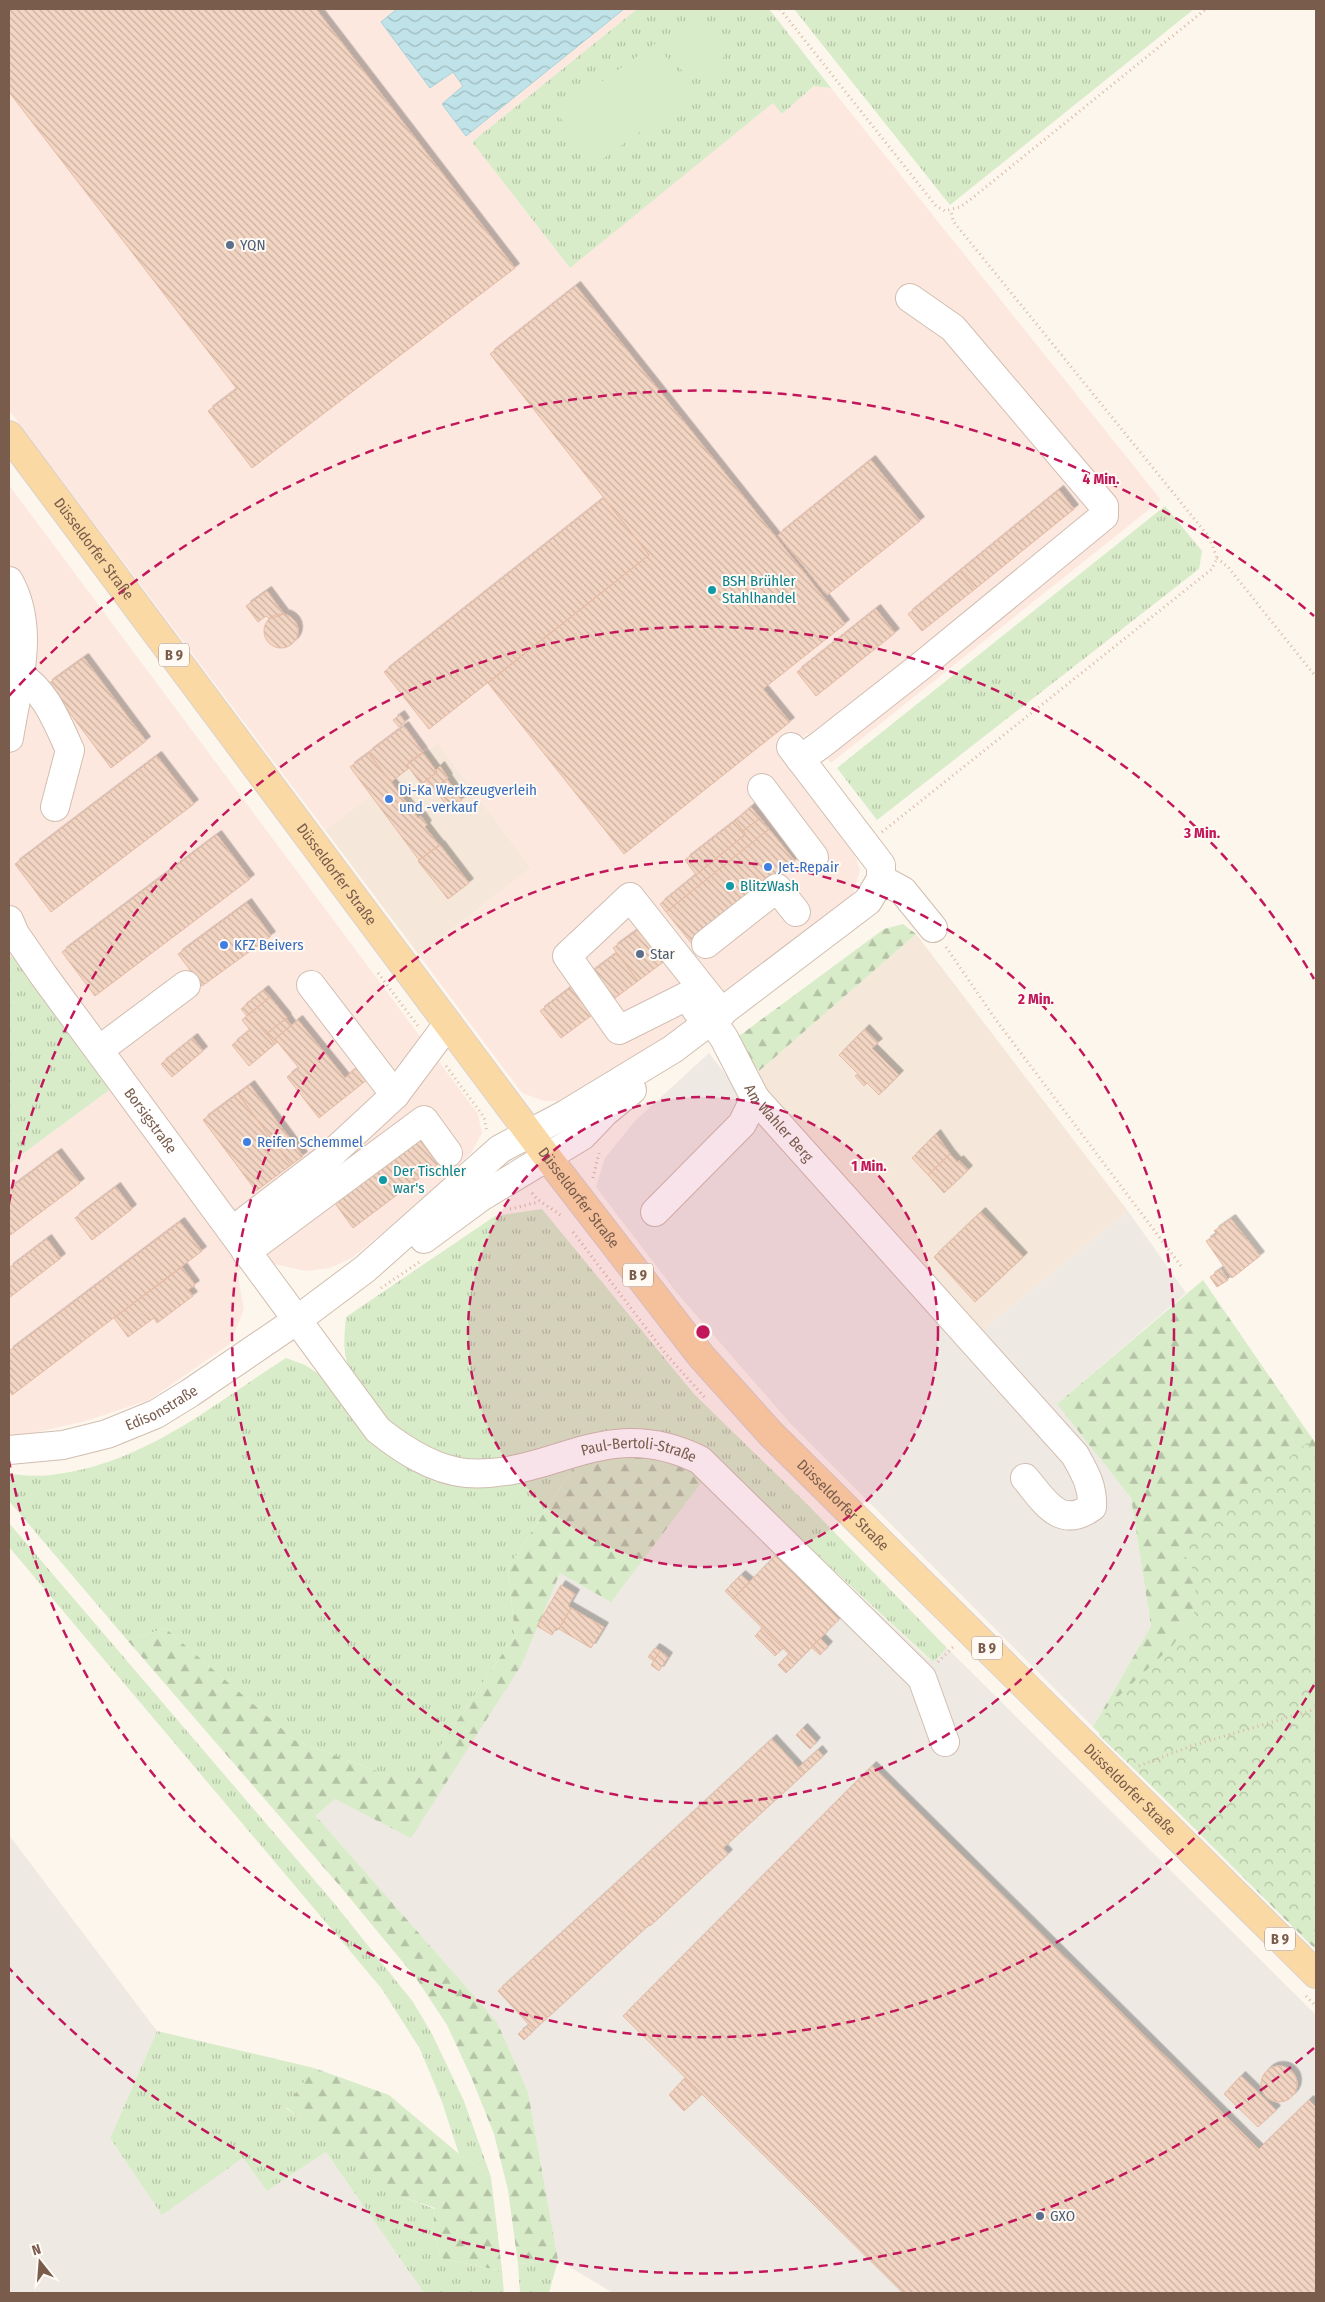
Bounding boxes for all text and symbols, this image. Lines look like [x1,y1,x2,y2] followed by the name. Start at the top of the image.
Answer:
[240,236,266,254] place label: YQN
[224,239,236,251] marker: YQN
[1083,470,1120,488] text: 4 Min.
[50,494,138,603] street label: Düsseldorfer Straße
[722,572,796,607] place label: BSH Brühler Stahlhandel
[706,584,718,596] marker: BSH Brühler Stahlhandel
[159,644,189,666] road number: B 9
[399,781,537,816] place label: Di-Ka Werkzeugverleih und -verkauf
[383,793,395,805] marker: Di-Ka Werkzeugverleih und -verkauf
[293,820,380,929] street label: Düsseldorfer Straße
[1183,824,1221,842] text: 3 Min.
[778,858,840,876] place label: Jet-Repair
[762,861,774,873] marker: Jet-Repair
[740,877,799,895] place label: BlitzWash
[724,880,736,892] marker: BlitzWash
[234,936,304,954] place label: KFZ Beivers
[218,939,230,951] marker: KFZ Beivers
[650,945,676,963] place label: Star
[634,948,646,960] marker: Star
[1017,990,1055,1008] text: 2 Min.
[741,1081,817,1166] street label: Am Wahler Berg
[120,1084,181,1157] street label: Borsigstraße
[257,1133,363,1151] place label: Reifen Schemmel
[241,1136,253,1148] marker: Reifen Schemmel
[534,1144,623,1252] street label: Düsseldorfer Straße
[851,1157,887,1175] text: 1 Min.
[393,1162,467,1197] place label: Der Tischler war's
[377,1174,389,1186] marker: Der Tischler war's
[623,1264,653,1286] road number: B 9
[694,1323,712,1341] centre of rings
[123,1381,201,1435] street label: Edisonstraße
[579,1434,699,1466] street label: Paul-Bertoli-Straße
[793,1456,893,1555] street label: Düsseldorfer Straße
[972,1636,1002,1660] road number: B 9
[1080,1740,1180,1839] street label: Düsseldorfer Straße
[1265,1928,1295,1950] road number: B 9
[1050,2207,1075,2225] place label: GXO
[1034,2210,1046,2222] marker: GXO
[15,2237,65,2287] north arrow
[30,2241,43,2259] text: N

